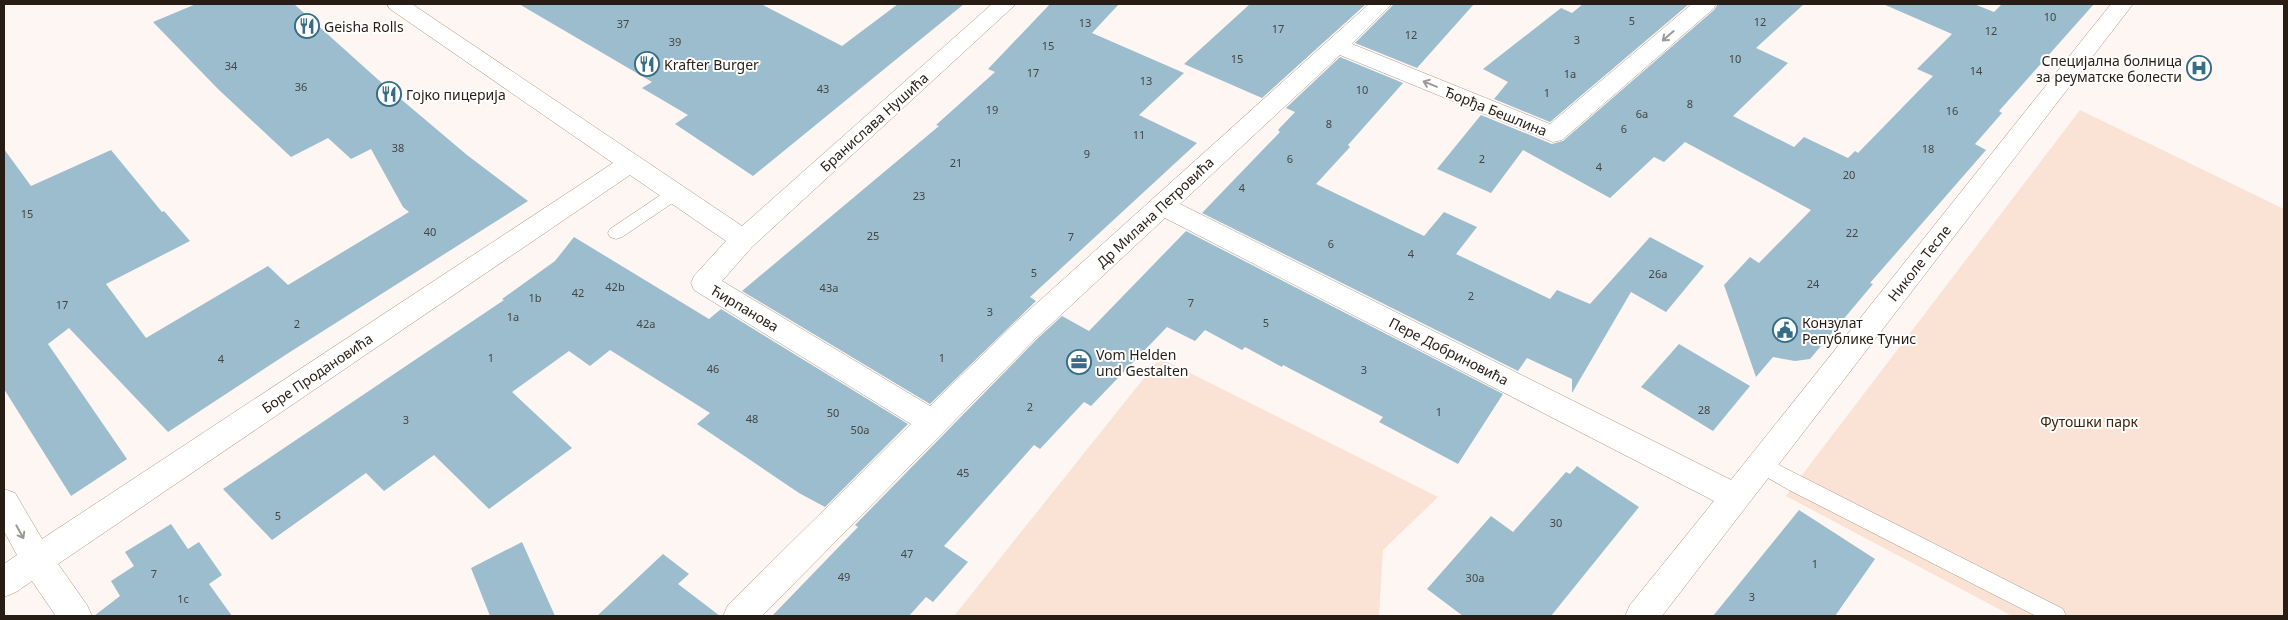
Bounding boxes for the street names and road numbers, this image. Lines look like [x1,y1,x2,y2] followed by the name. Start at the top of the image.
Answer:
[816,68,932,176] street label: Бранислава Нушића
[1442,82,1550,140] street label: Ђорђа Бешлина
[1092,153,1218,271] street label: Др Милана Петровића
[1883,221,1955,305] street label: Николе Тесле
[708,280,782,336] street label: Ћирпанова
[1386,313,1512,389] street label: Пере Добриновића
[258,329,376,417] street label: Боре Продановића

